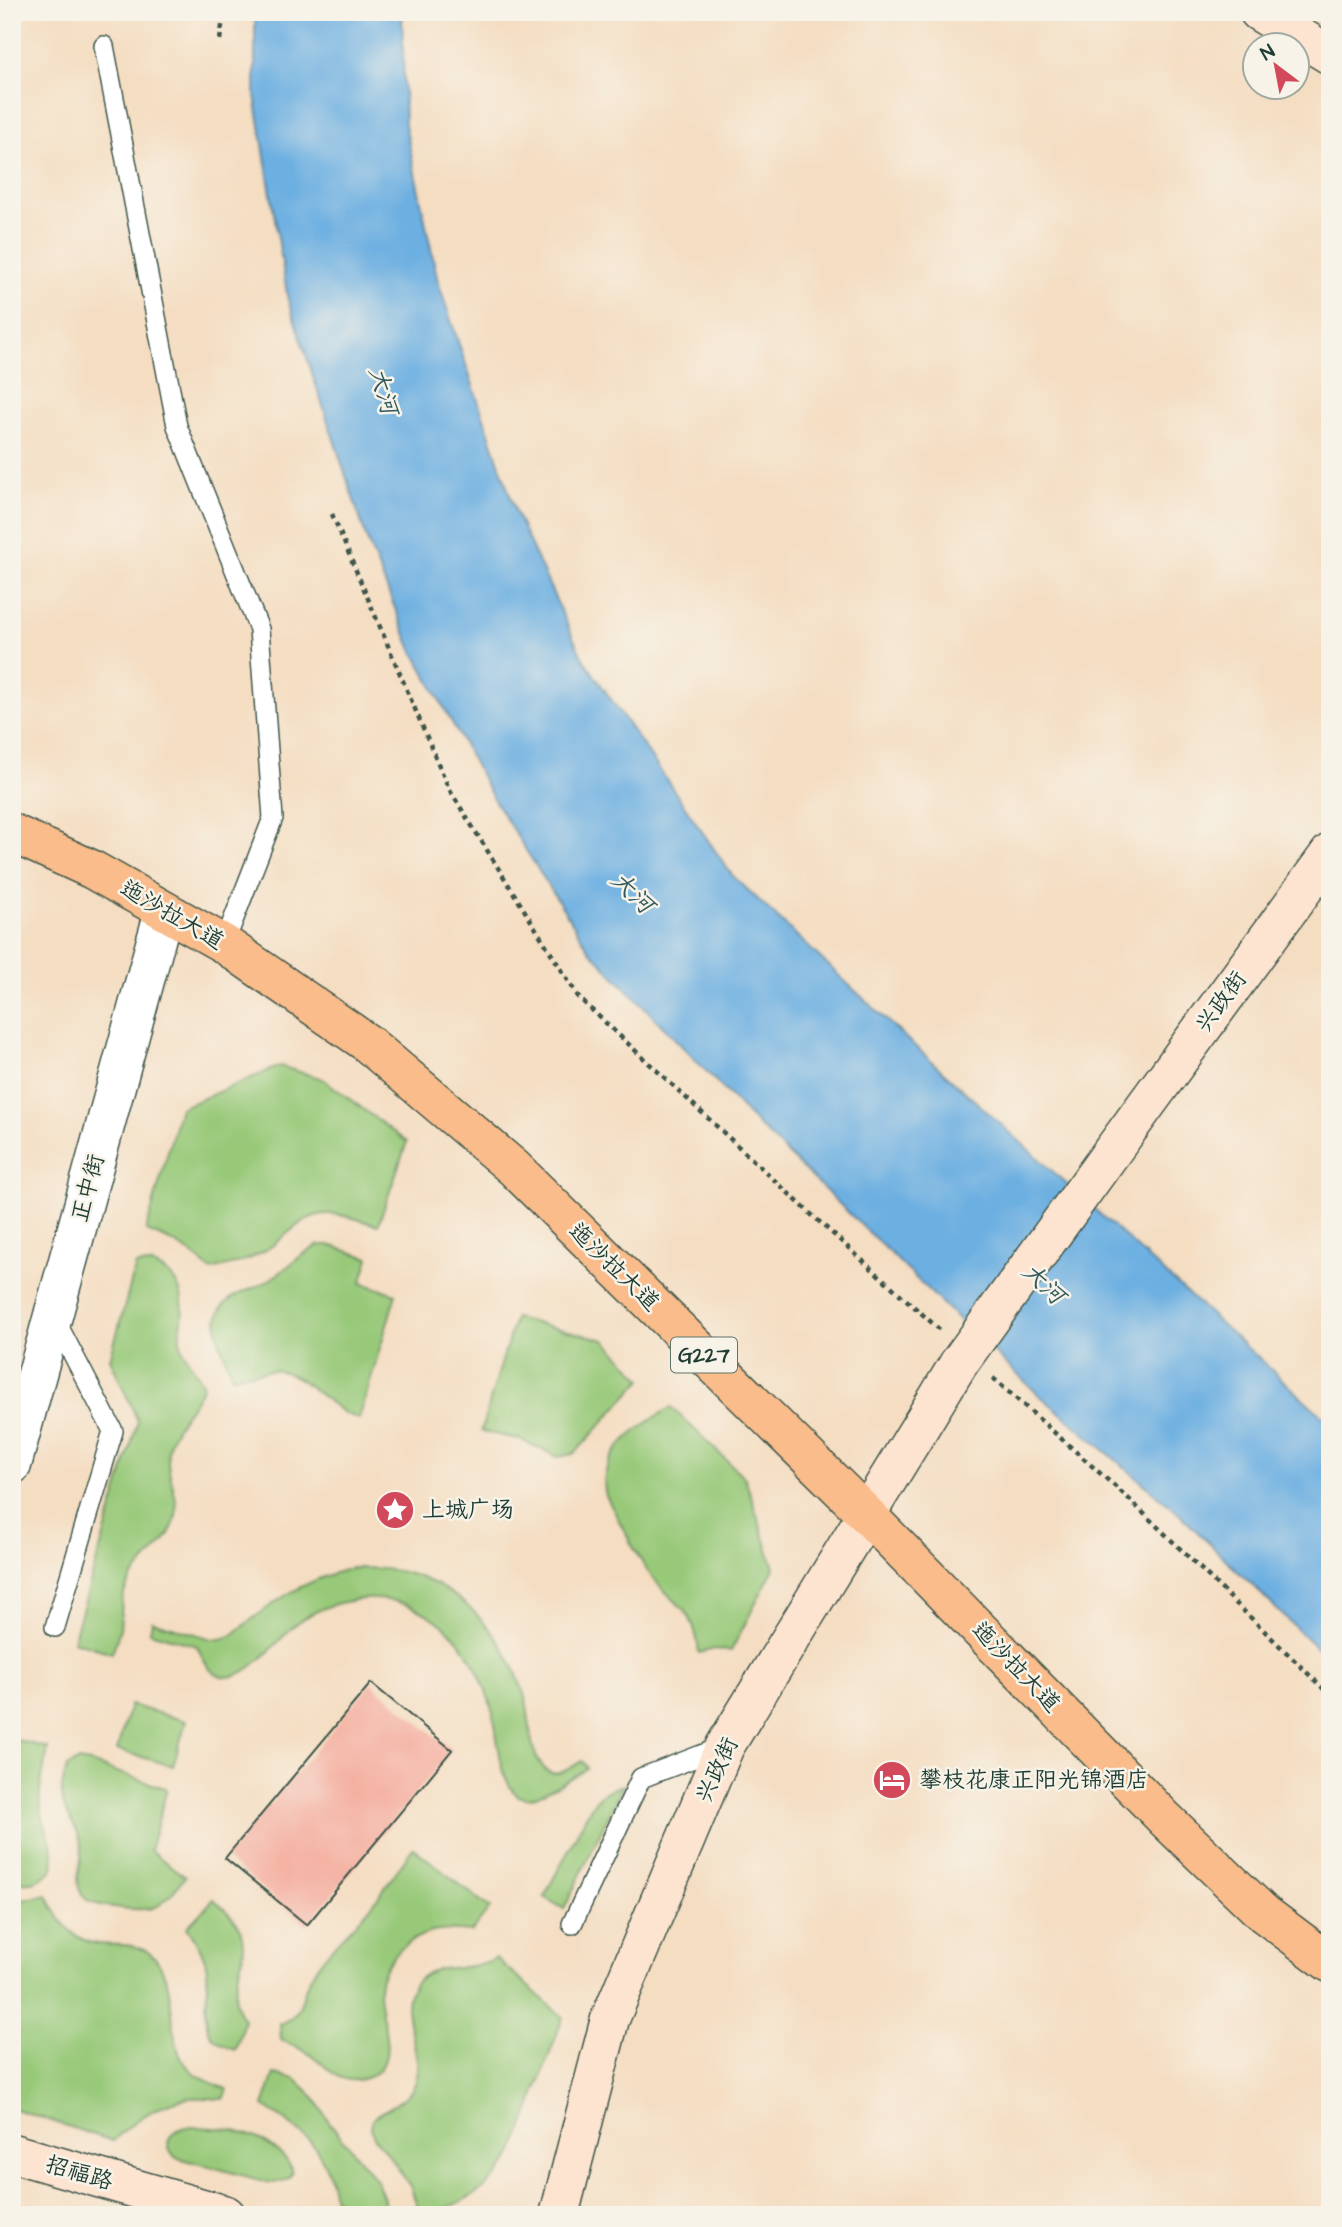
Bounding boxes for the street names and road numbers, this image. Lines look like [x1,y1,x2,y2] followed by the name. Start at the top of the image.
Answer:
[114,872,230,958] street label: 迤沙拉大道
[1188,965,1254,1039] street label: 兴政街
[64,1151,112,1225] street label: 正中街
[562,1216,666,1318] street label: 迤沙拉大道
[671,1338,737,1372] road number: G227
[965,1615,1067,1719] street label: 迤沙拉大道
[688,1732,746,1808] street label: 兴政街
[41,2148,117,2198] street label: 招福路

